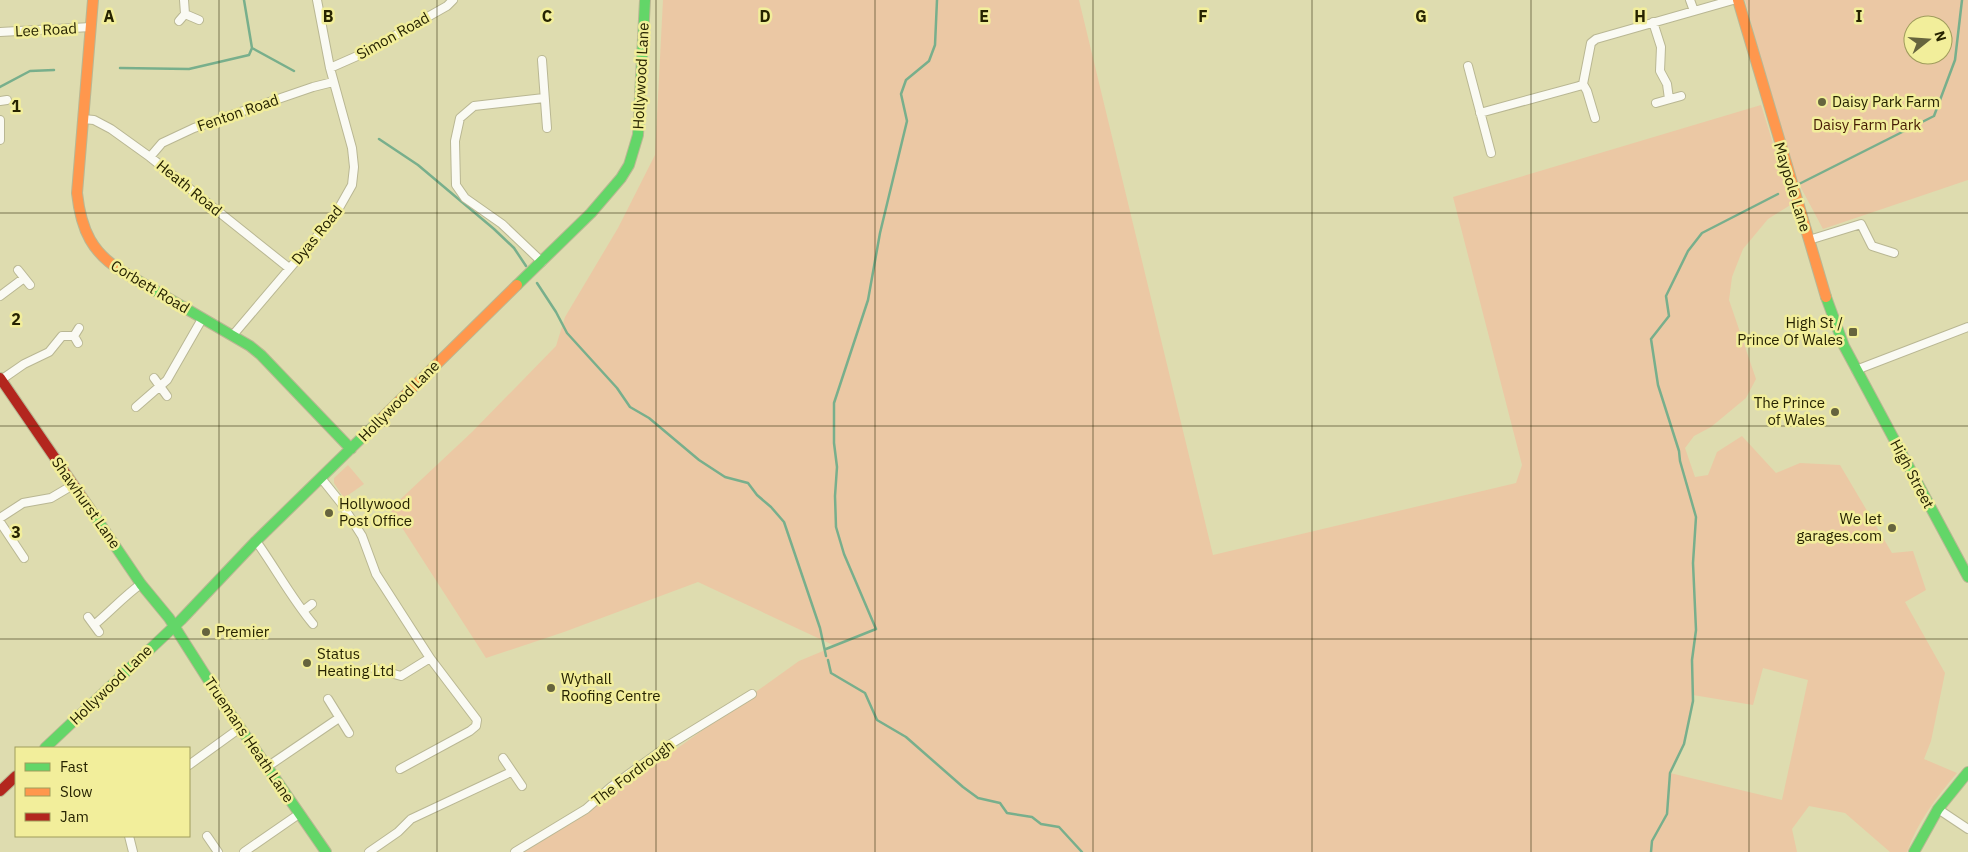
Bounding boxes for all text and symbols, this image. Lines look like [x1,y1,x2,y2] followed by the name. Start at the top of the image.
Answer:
[104,6,115,26] text: A
[323,6,334,26] text: B
[542,6,552,26] text: C
[759,6,771,26] text: D
[979,6,989,26] text: E
[1198,6,1208,26] text: F
[1415,6,1427,26] text: G
[1634,6,1646,26] text: H
[1856,6,1863,26] text: I
[353,8,433,63] street label: Simon Road
[1903,15,1953,65] north arrow
[15,18,77,41] street label: Lee Road
[628,22,653,130] street label: Hollywood Lane
[1930,29,1951,44] text: N
[195,90,281,135] street label: Fenton Road
[1832,92,1940,111] place label: Daisy Park Farm
[11,96,21,116] text: 1
[1816,96,1828,108] marker: Daisy Park Farm
[1813,115,1921,134] park label: Daisy Farm Park
[1770,140,1815,234] street label: Maypole Lane
[153,155,226,220] street label: Heath Road
[287,201,346,268] street label: Dyas Road
[107,256,193,318] street label: Corbett Road
[11,309,21,329] text: 2
[1737,313,1843,349] place label: High St / Prince Of Wales
[1847,326,1859,338] marker: High St / Prince Of Wales
[354,356,443,445] street label: Hollywood Lane
[1754,393,1825,429] place label: The Prince of Wales
[1829,406,1841,418] marker: The Prince of Wales
[1886,436,1939,512] street label: High Street
[48,453,125,552] street label: Shawhurst Lane
[339,494,412,530] place label: Hollywood Post Office
[323,507,335,519] marker: Hollywood Post Office
[1796,509,1882,545] place label: We let garages.com
[11,522,21,542] text: 3
[1886,522,1898,534] marker: We let garages.com
[216,622,270,641] place label: Premier
[200,626,212,638] marker: Premier
[66,641,156,729] street label: Hollywood Lane
[317,644,394,680] place label: Status Heating Ltd
[301,657,313,669] marker: Status Heating Ltd
[561,669,661,705] place label: Wythall Roofing Centre
[200,673,298,806] street label: Truemans Heath Lane
[545,682,557,694] marker: Wythall Roofing Centre
[588,735,678,810] street label: The Fordrough
[15,747,190,837] legend
[60,757,88,776] text: Fast
[60,782,93,801] text: Slow
[60,807,89,826] text: Jam

